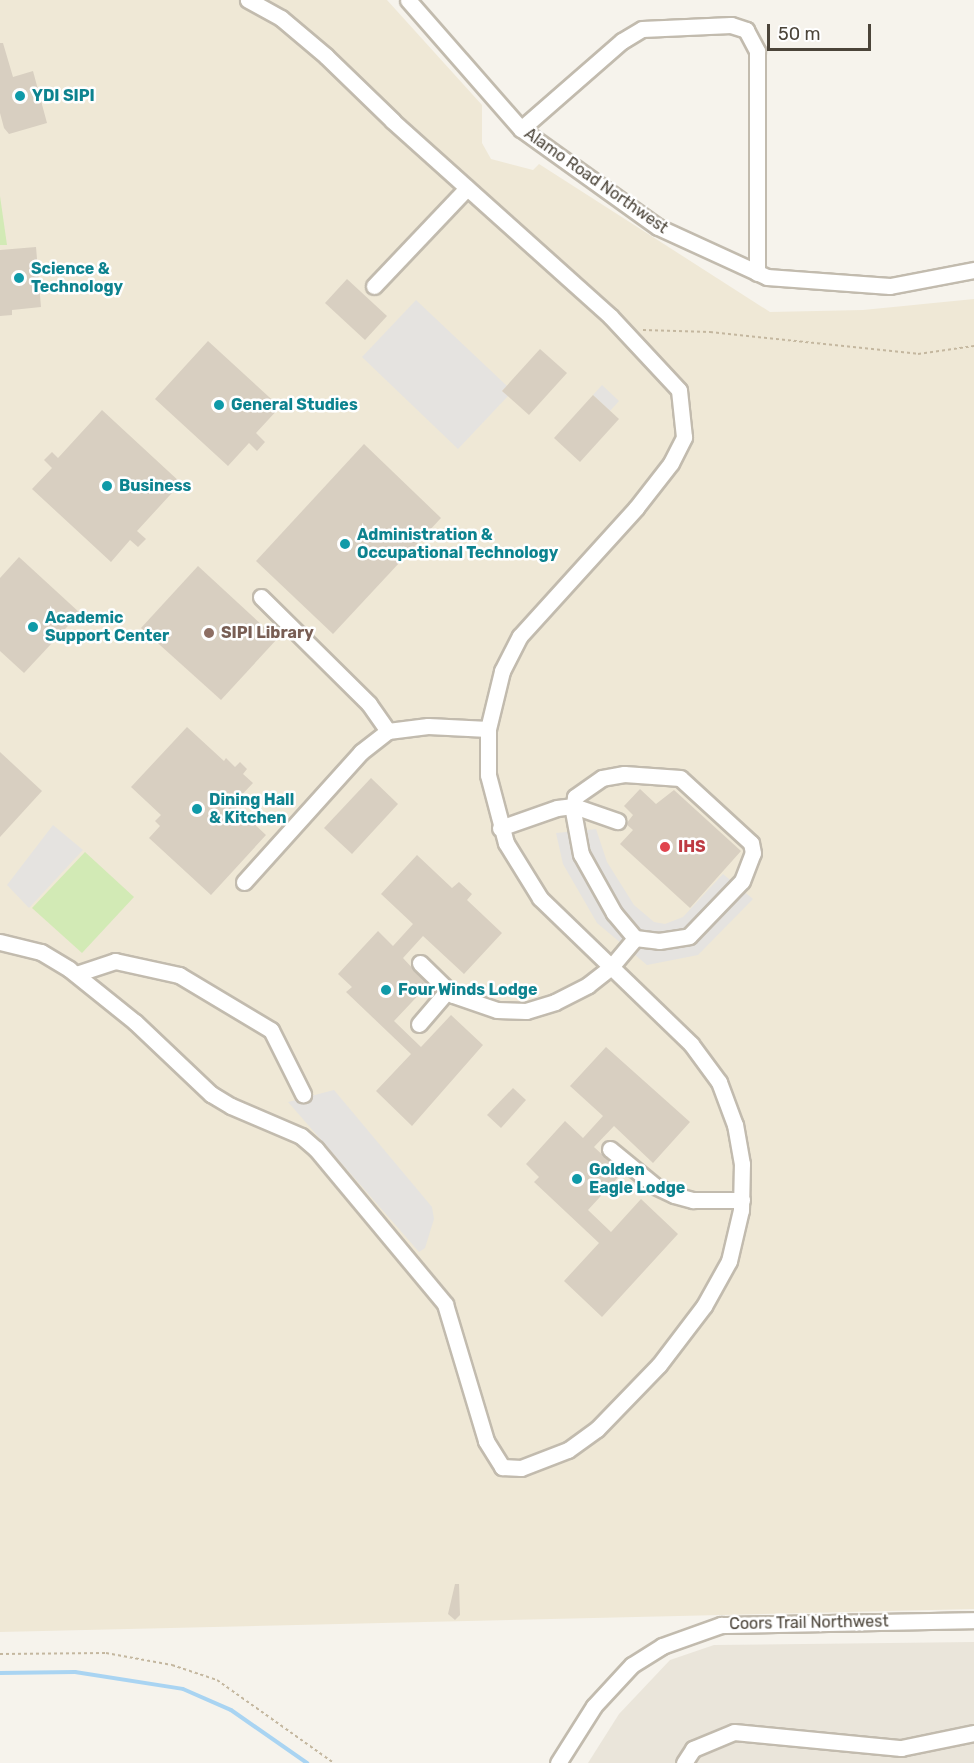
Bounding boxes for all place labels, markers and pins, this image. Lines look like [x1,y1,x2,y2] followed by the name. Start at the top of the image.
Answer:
[32,86,95,106] place label: YDI SIPI
[13,89,27,103] marker: YDI SIPI
[31,259,123,297] place label: Science & Technology
[12,271,26,285] marker: Science & Technology
[231,395,358,415] place label: General Studies
[212,398,226,412] marker: General Studies
[119,476,191,496] place label: Business
[100,479,114,493] marker: Business
[357,525,559,563] place label: Administration & Occupational Technology
[338,537,352,551] marker: Administration & Occupational Technology
[45,608,169,646] place label: Academic Support Center
[26,620,40,634] marker: Academic Support Center
[221,623,314,643] place label: SIPI Library
[202,626,216,640] marker: SIPI Library
[209,790,294,828] place label: Dining Hall & Kitchen
[190,802,204,816] marker: Dining Hall & Kitchen
[678,837,706,857] place label: IHS
[656,838,674,856] marker: IHS
[398,980,538,1000] place label: Four Winds Lodge
[379,983,393,997] marker: Four Winds Lodge
[589,1160,685,1198] place label: Golden Eagle Lodge
[570,1172,584,1186] marker: Golden Eagle Lodge

